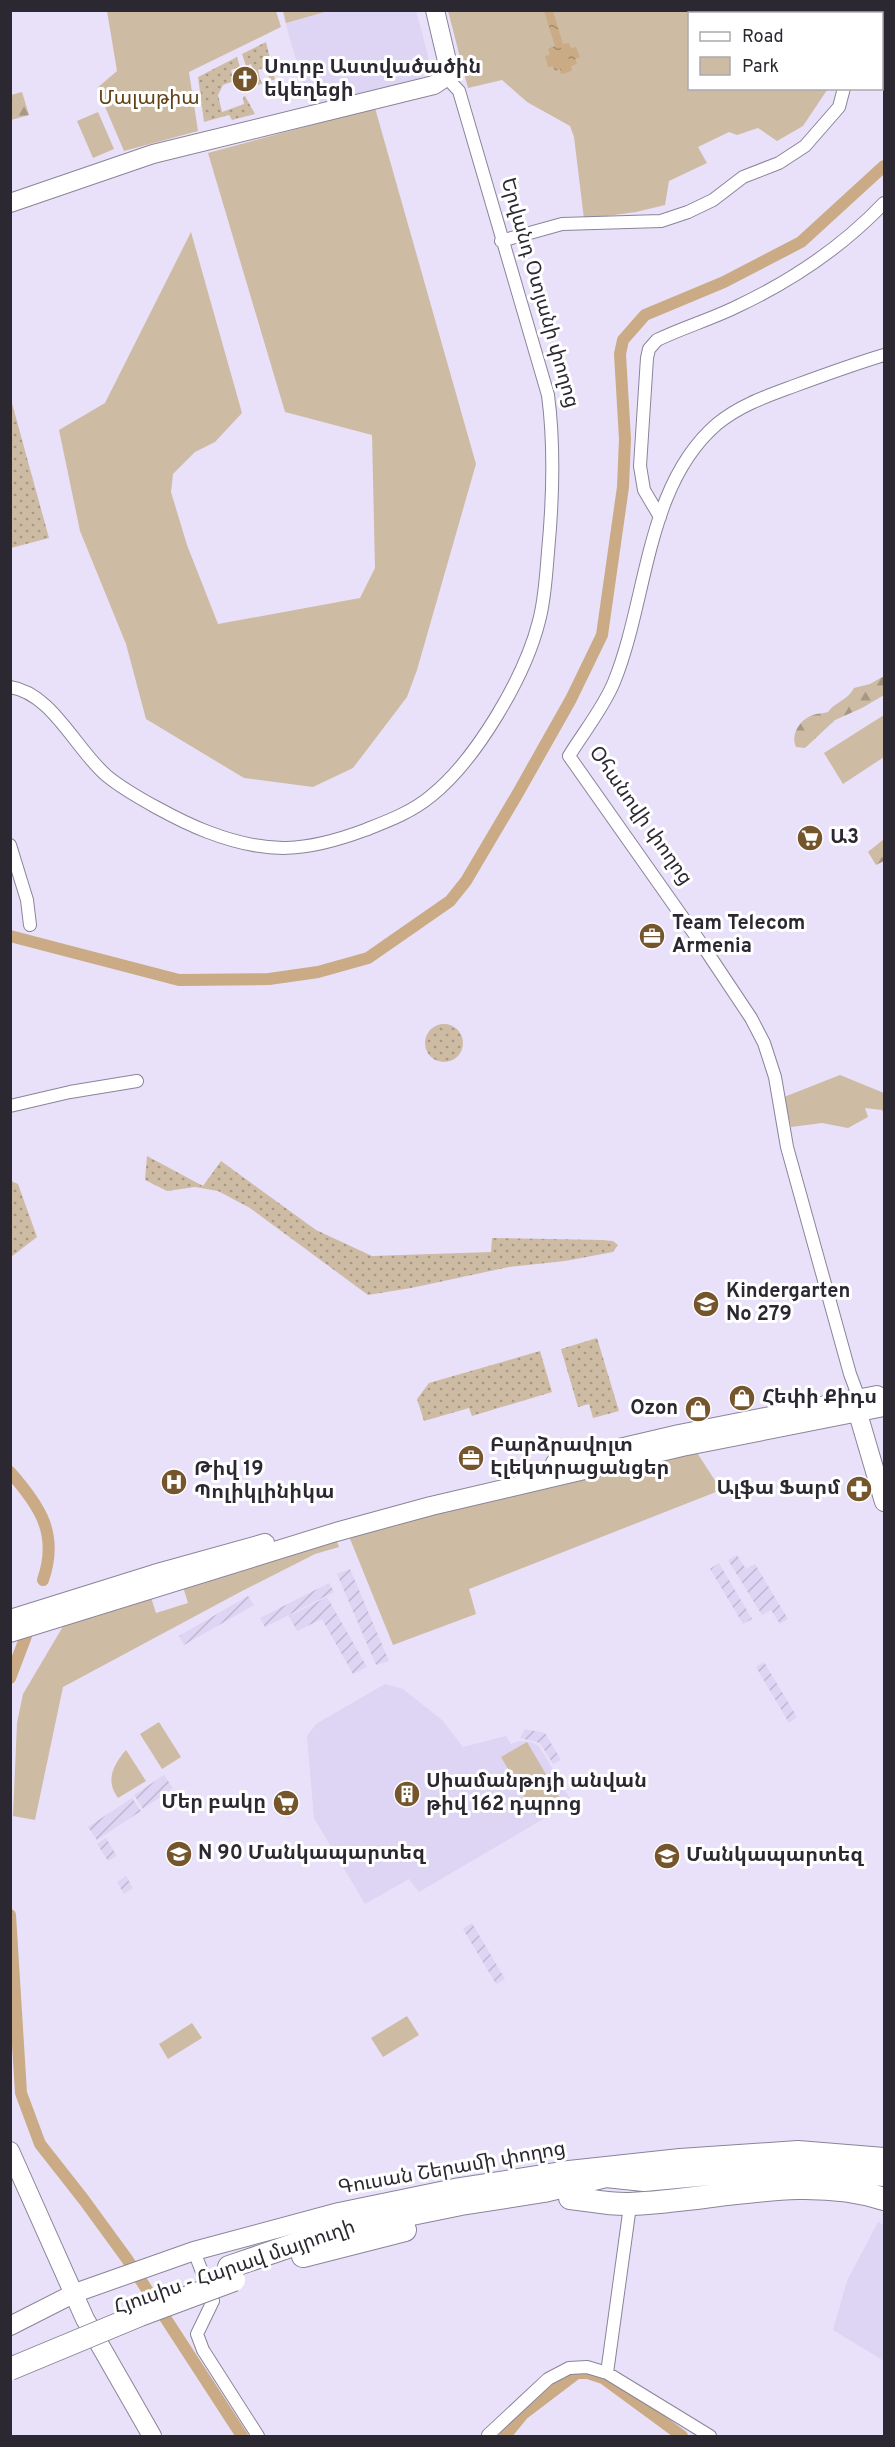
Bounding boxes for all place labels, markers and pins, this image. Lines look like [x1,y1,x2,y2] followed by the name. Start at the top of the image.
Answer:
[264,55,481,104] place label: Սուրբ Աստվածածին եկեղեցի
[230,64,260,94] church icon: Սուրբ Աստվածածին եկեղեցի
[795,823,825,853] supermarket icon: Ա3
[830,825,859,851] place label: Ա3
[672,911,805,960] place label: Team Telecom Armenia
[637,921,667,951] office icon: Team Telecom Armenia
[726,1279,850,1328] place label: Kindergarten No 279
[691,1289,721,1319] school or university icon: Kindergarten No 279
[727,1383,757,1413] shop icon: Հեփի Քիդս
[762,1385,877,1411] place label: Հեփի Քիդս
[683,1394,713,1424] shop icon: Ozon
[630,1396,678,1422] place label: Ozon
[490,1433,669,1482] place label: Բարձրավոլտ Էլեկտրացանցեր
[456,1443,486,1473] office icon: Բարձրավոլտ Էլեկտրացանցեր
[194,1457,334,1506] place label: Թիվ 19 Պոլիկլինիկա
[159,1467,189,1497] hospital icon: Թիվ 19 Պոլիկլինիկա
[844,1474,874,1504] pharmacy icon: Ալֆա Ֆարմ
[716,1476,841,1502] place label: Ալֆա Ֆարմ
[426,1769,647,1818] place label: Սիամանթոյի անվան թիվ 162 դպրոց
[392,1779,422,1809] building icon: Սիամանթոյի անվան թիվ 162 դպրոց
[271,1788,301,1818] supermarket icon: Մեր բակը
[161,1790,266,1816] place label: Մեր բակը
[164,1839,194,1869] school or university icon: N 90 Մանկապարտեզ
[198,1841,426,1867] place label: N 90 Մանկապարտեզ
[652,1841,682,1871] school or university icon: Մանկապարտեզ
[686,1843,864,1869] place label: Մանկապարտեզ

